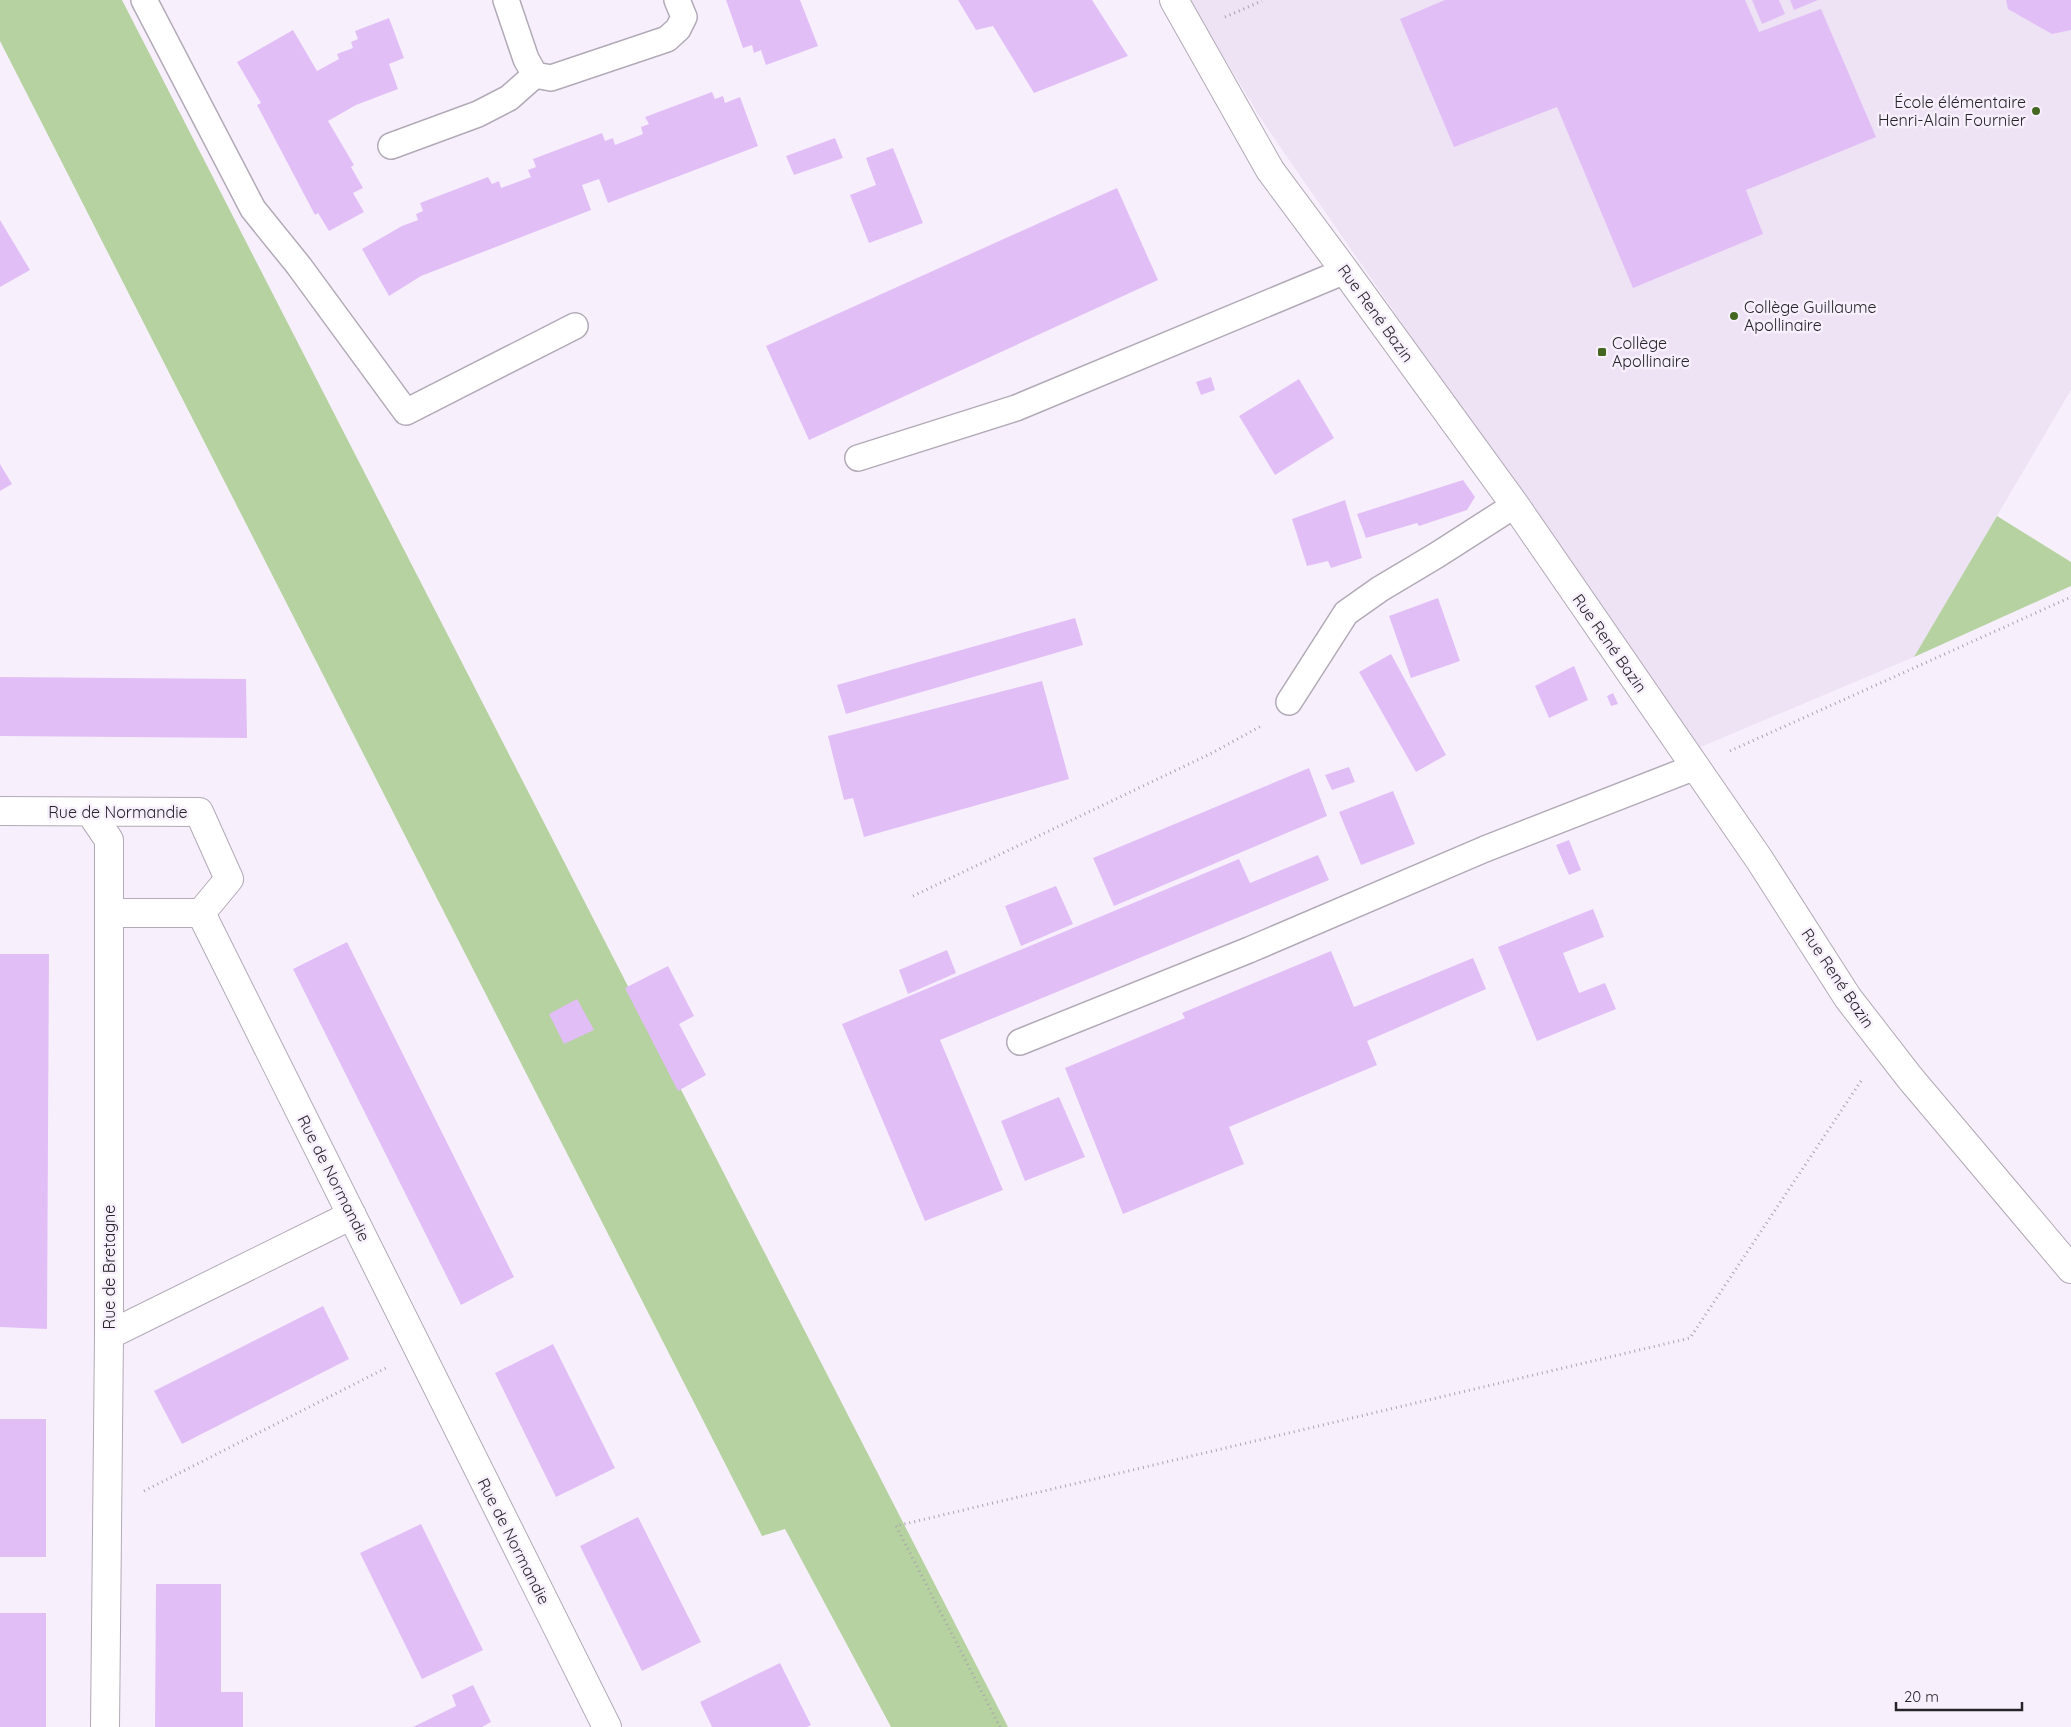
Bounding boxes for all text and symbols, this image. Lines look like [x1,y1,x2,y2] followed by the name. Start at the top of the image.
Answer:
[1878,92,2026,130] place label: École élémentaire Henri-Alain Fournier
[2030,105,2042,117] marker: École élémentaire Henri-Alain Fournier
[1334,260,1418,366] street label: Rue René Bazin
[1744,297,1877,335] place label: Collège Guillaume Apollinaire
[1728,310,1740,322] marker: Collège Guillaume Apollinaire
[1612,333,1690,371] place label: Collège Apollinaire
[1596,346,1608,358] marker: Collège Apollinaire
[1569,590,1651,696] street label: Rue René Bazin
[48,802,188,822] street label: Rue de Normandie
[1797,924,1879,1032] street label: Rue René Bazin
[293,1111,375,1245] street label: Rue de Normandie
[99,1205,119,1329] street label: Rue de Bretagne
[473,1474,555,1608] street label: Rue de Normandie
[1896,1680,2022,1712] scale bar
[1904,1687,1939,1706] text: 20 m

